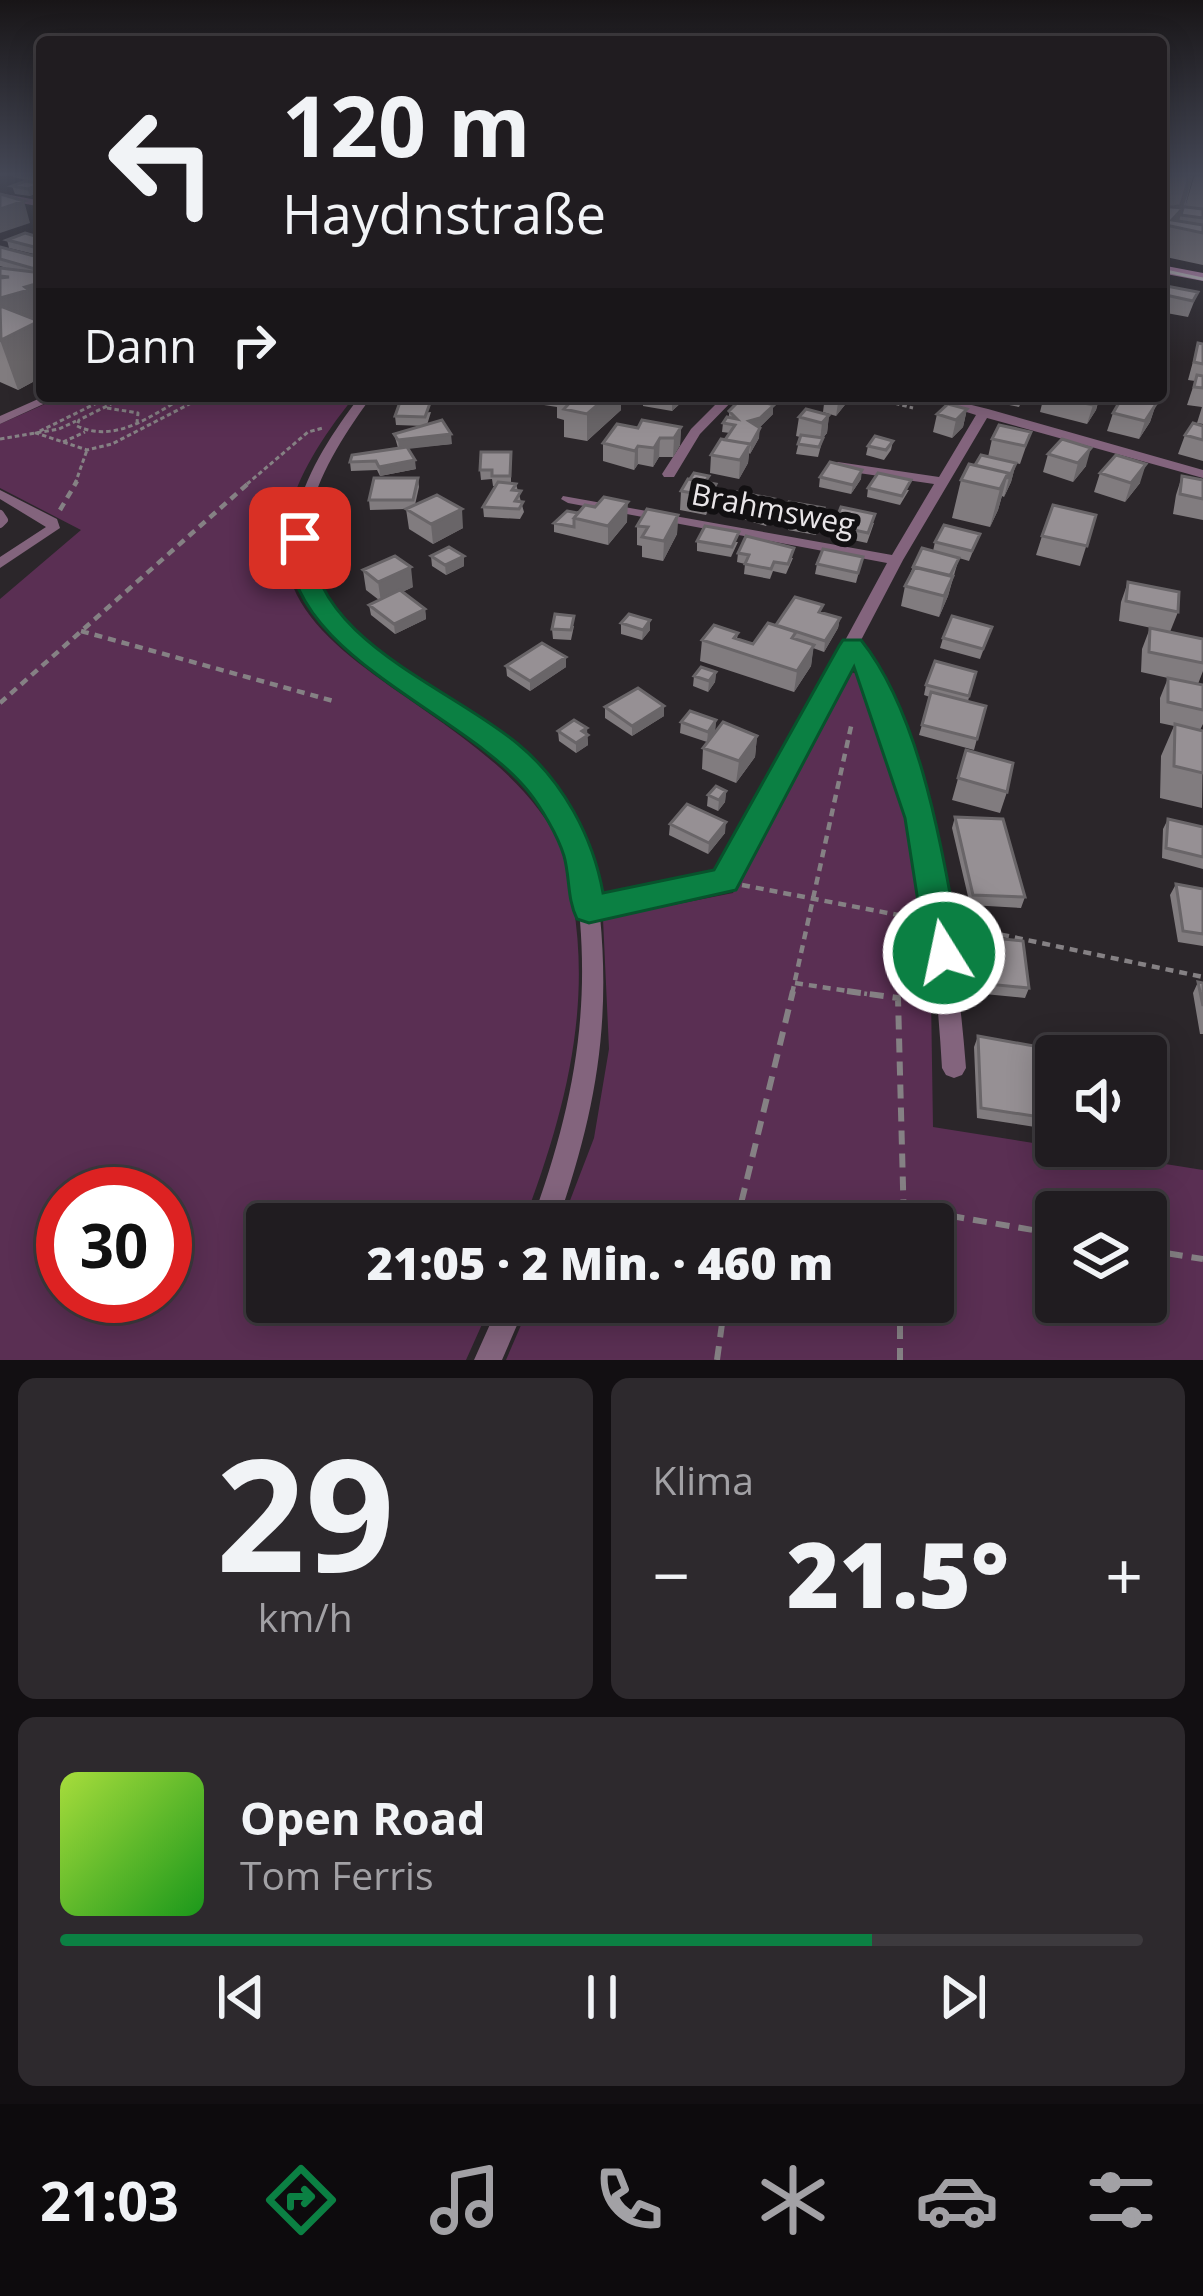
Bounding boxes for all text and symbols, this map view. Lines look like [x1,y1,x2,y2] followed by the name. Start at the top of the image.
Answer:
[282,67,530,182] text: 120 m
[84,84,240,240] icon: left
[282,176,606,250] text: Haydnstraße
[221,312,287,378] icon: right
[84,315,197,376] text: Dann
[688,473,858,544] street label: Brahmsweg
[249,487,351,589] pin
[267,505,333,571] icon: arrive
[881,890,1007,1016] position arrow
[1035,1035,1167,1323] map controls
[1035,1035,1167,1167] button: sound
[36,1167,192,1323] speed limit sign: 30
[1035,1191,1167,1323] button: layers
[367,1232,833,1293] text: 21:05 · 2 Min. · 460 m
[216,1405,394,1618] text: 29
[653,1453,754,1506] text: Klima
[787,1512,1009,1634] text: 21.5°
[653,1529,690,1619] text: −
[1105,1529,1143,1619] text: +
[258,1590,353,1643] text: km/h
[240,1787,485,1848] text: Open Road
[240,1848,434,1901] text: Tom Ferris
[208,1964,274,2030] icon: previous
[569,1964,635,2030] icon: pause
[930,1964,996,2030] icon: next
[259,2158,343,2242] icon: directions
[423,2158,507,2242] icon: music
[587,2158,671,2242] icon: phone
[751,2158,835,2242] icon: climate
[915,2158,999,2242] icon: car
[1079,2158,1163,2242] icon: filters
[40,2163,179,2237] text: 21:03

